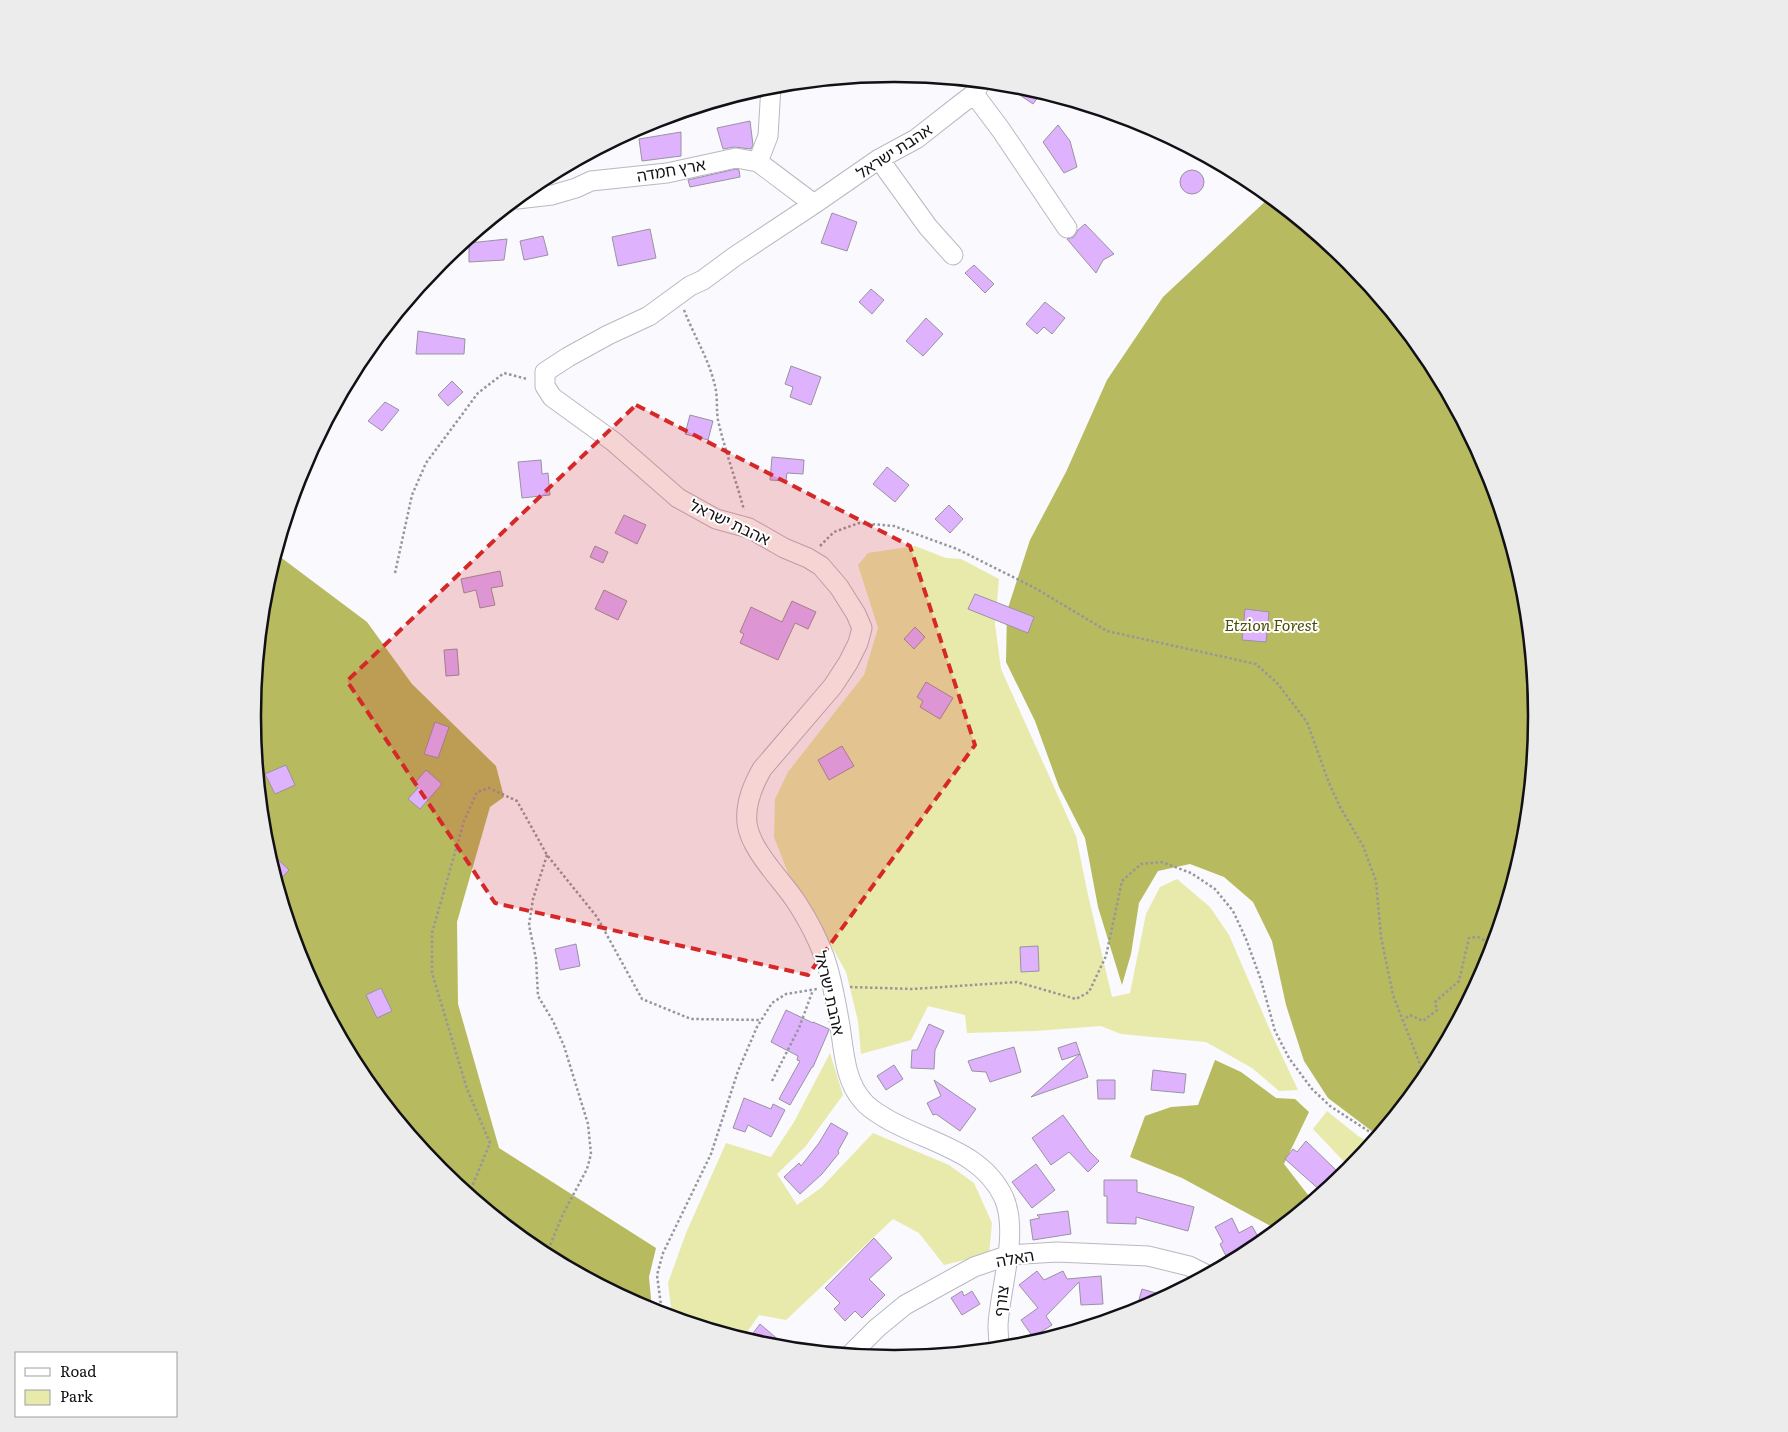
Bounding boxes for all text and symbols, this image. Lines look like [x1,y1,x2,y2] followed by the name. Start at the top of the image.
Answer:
[851,117,936,184] street label: אהבת ישראל
[634,151,707,187] street label: ארץ חמדה
[686,492,775,550] street label: אהבת ישראל
[1224,612,1318,636] park label: Etzion Forest
[810,948,852,1038] street label: אהבת ישראל
[994,1242,1036,1272] street label: האלה
[986,1284,1014,1318] street label: צורף
[15,1352,178,1417] legend
[60,1359,96,1382] text: Road
[60,1384,94,1407] text: Park

